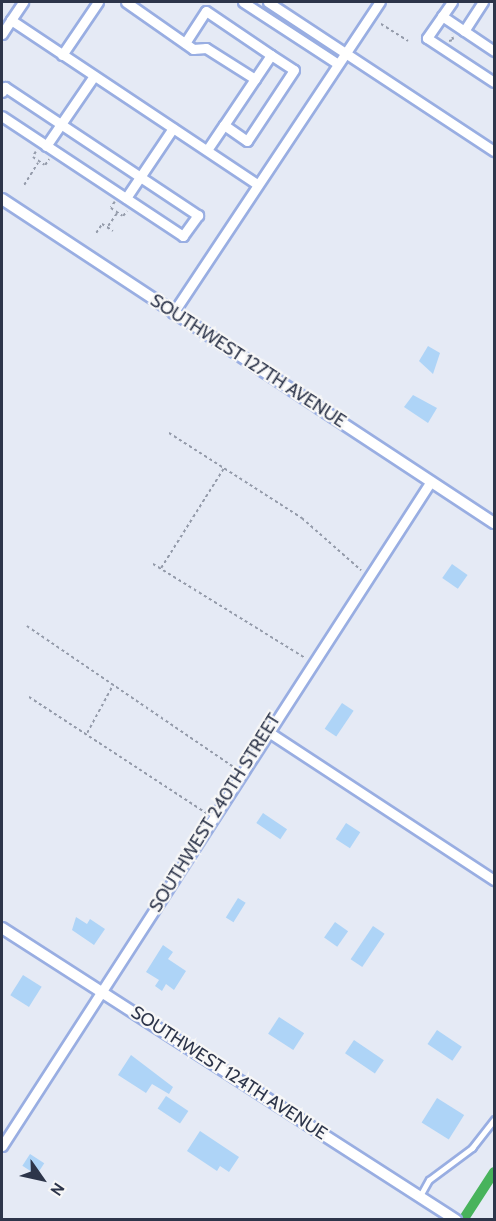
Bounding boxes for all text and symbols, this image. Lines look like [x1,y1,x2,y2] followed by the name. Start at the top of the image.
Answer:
[146,290,350,432] street label: SOUTHWEST 127TH AVENUE
[145,710,285,916] street label: SOUTHWEST 240TH STREET
[127,1001,331,1145] street label: SOUTHWEST 124TH AVENUE
[12,1149,72,1209] north arrow
[46,1179,68,1199] text: N

